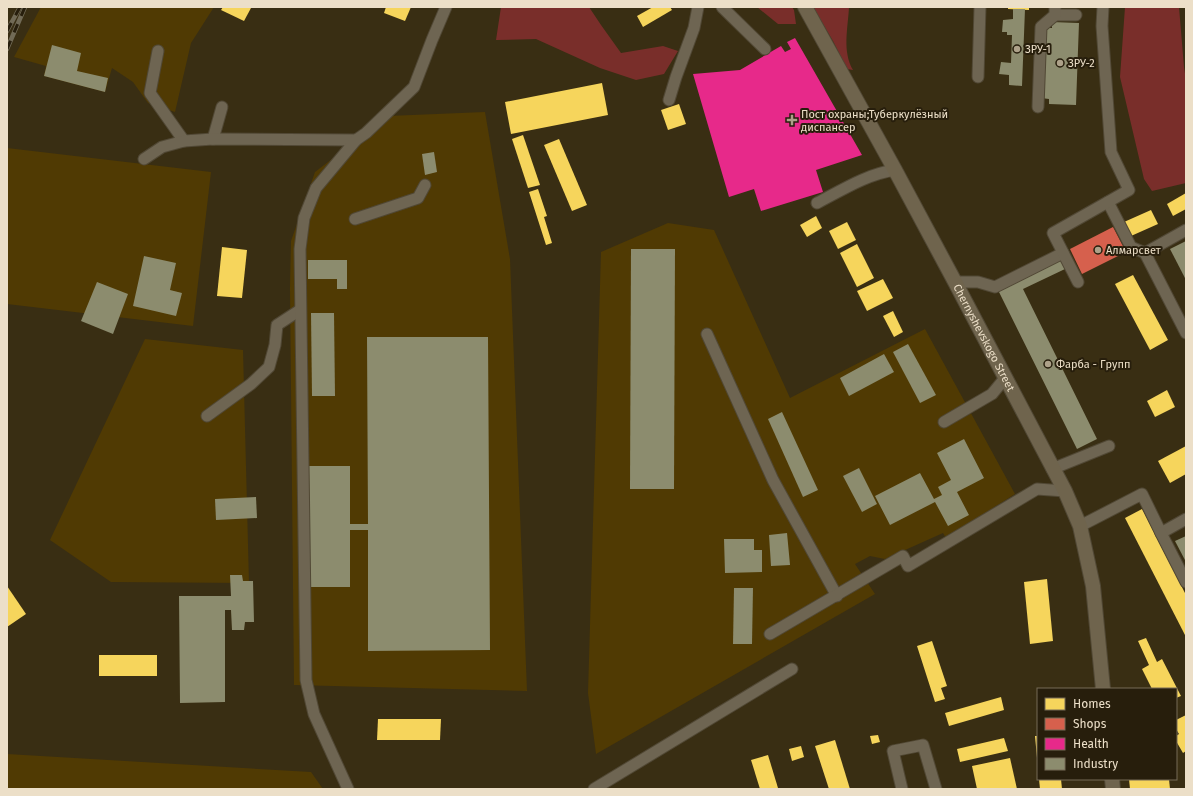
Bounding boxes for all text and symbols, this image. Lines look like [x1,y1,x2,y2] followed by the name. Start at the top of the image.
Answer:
[1025,43,1051,56] place label: ЗРУ-1
[1012,44,1022,54] marker: ЗРУ-1
[1068,57,1095,70] place label: ЗРУ-2
[1055,58,1065,68] marker: ЗРУ-2
[801,108,948,134] place label: Пост охраны;Туберкулёзный диспансер
[786,114,798,126] marker: Пост охраны;Туберкулёзный диспансер
[1106,244,1161,257] place label: Алмарсвет
[1093,245,1103,255] marker: Алмарсвет
[951,282,1018,393] street label: Chernyshevskogo Street
[1056,358,1130,371] place label: Фарба - Групп
[1043,359,1053,369] marker: Фарба - Групп
[1037,688,1177,780] legend
[1073,697,1111,711] text: Homes
[1073,717,1107,731] text: Shops
[1073,737,1109,751] text: Health
[1073,757,1118,771] text: Industry

